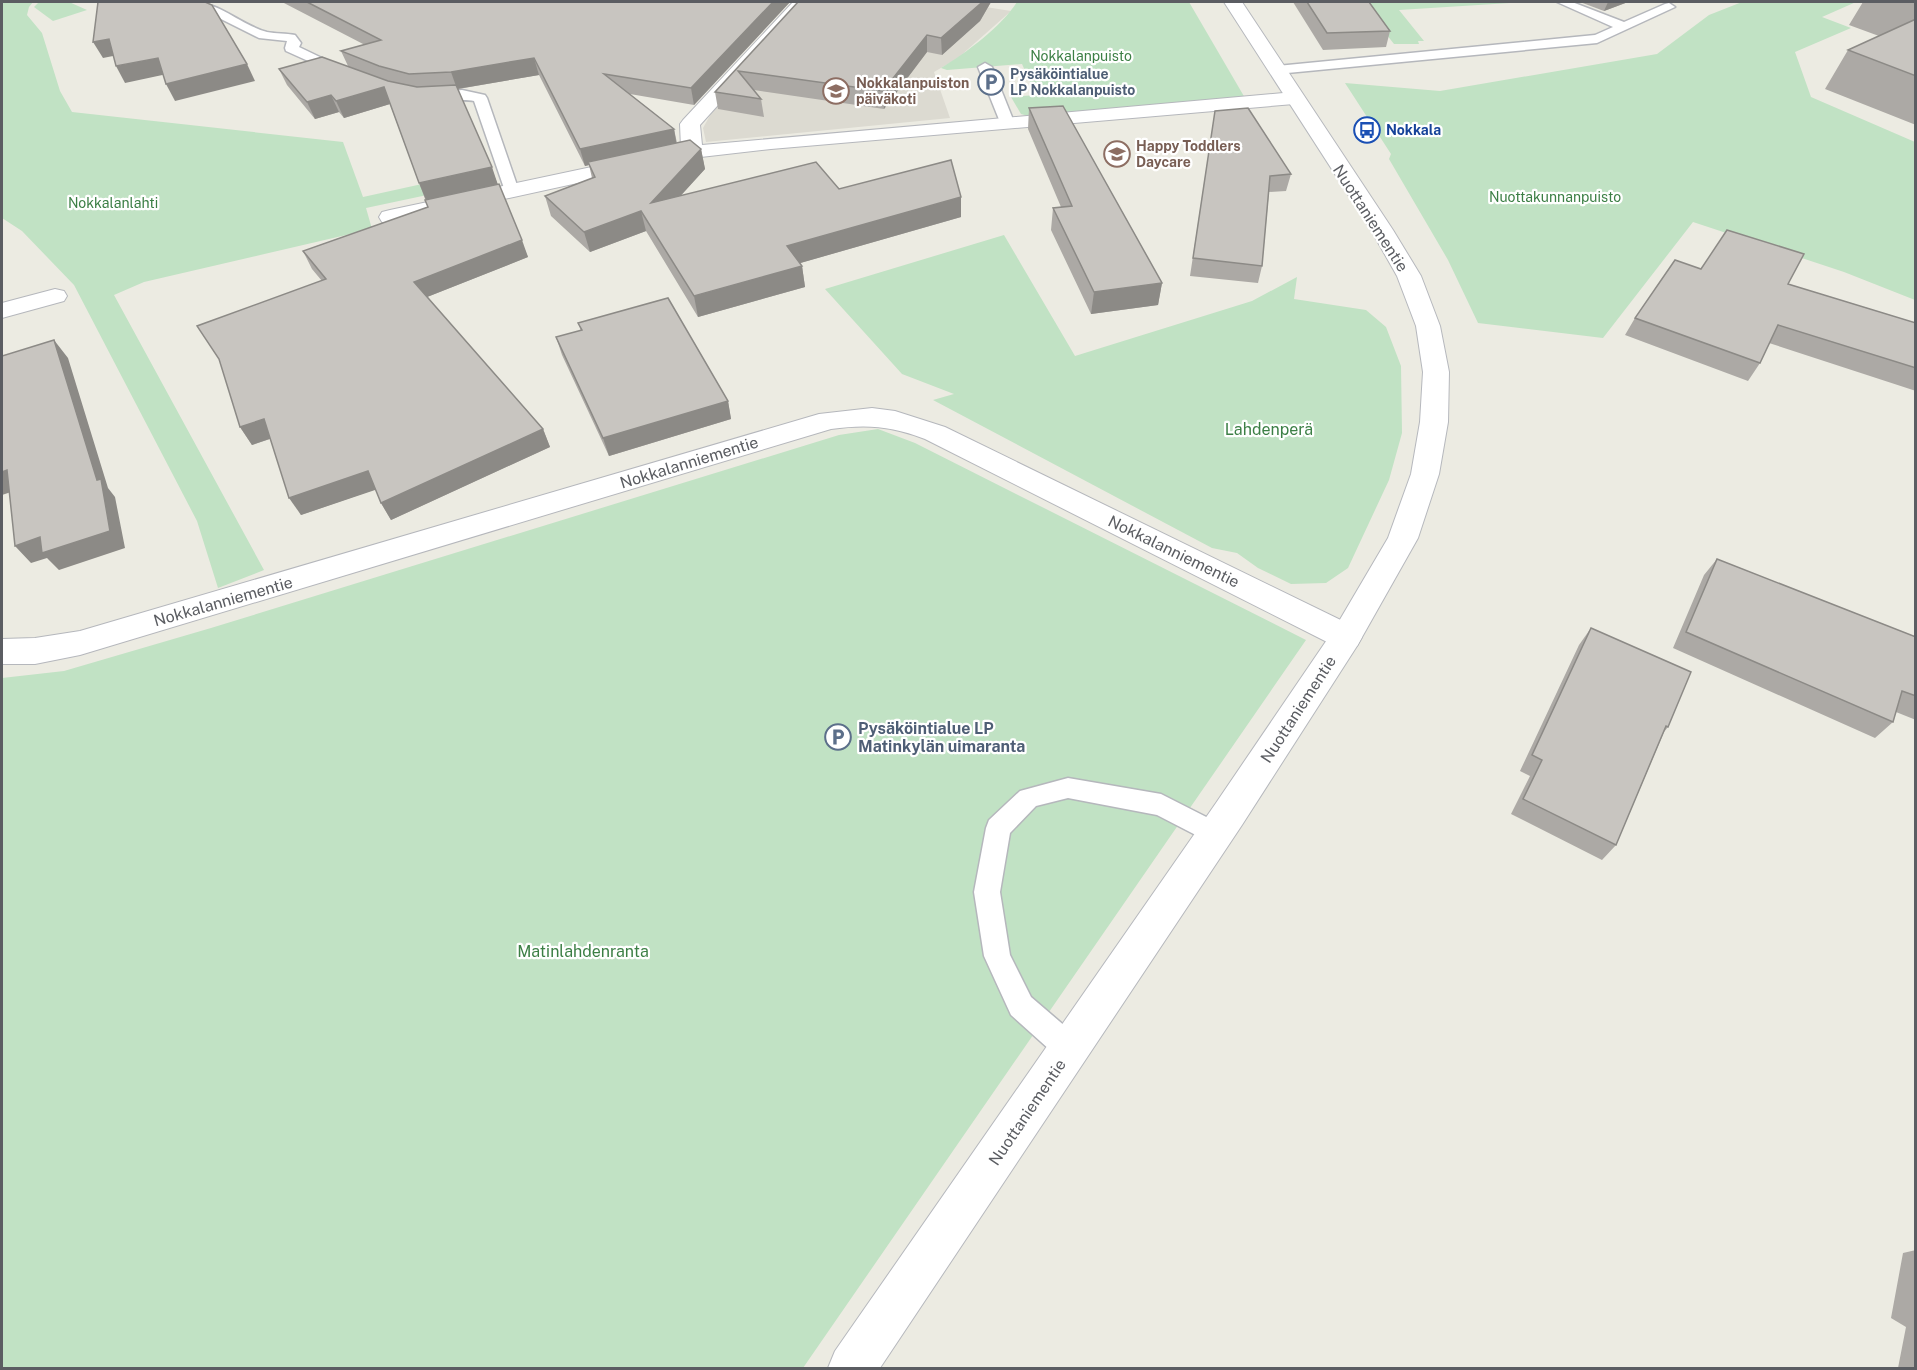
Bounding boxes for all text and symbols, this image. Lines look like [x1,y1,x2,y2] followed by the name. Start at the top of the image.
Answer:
[1030,48,1132,64] park label: Nokkalanpuisto
[1010,66,1135,98] place label: Pysäköintialue LP Nokkalanpuisto
[976,67,1006,97] parking icon: Pysäköintialue LP Nokkalanpuisto
[856,75,969,107] place label: Nokkalanpuiston päiväkoti
[821,76,851,106] school or university icon: Nokkalanpuiston päiväkoti
[1352,115,1382,145] bus stop icon: Nokkala
[1386,122,1441,138] place label: Nokkala
[1136,138,1241,170] place label: Happy Toddlers Daycare
[1102,139,1132,169] school or university icon: Happy Toddlers Daycare
[1329,161,1412,275] street label: Nuottaniementie
[1489,189,1621,205] park label: Nuottakunnanpuisto
[68,195,158,211] park label: Nokkalanlahti
[1225,420,1313,439] park label: Lahdenperä
[618,432,761,493] street label: Nokkalanniementie
[1105,511,1243,591] street label: Nokkalanniementie
[151,573,295,630] street label: Nokkalanniementie
[1257,652,1340,766] street label: Nuottaniementie
[858,719,1025,756] place label: Pysäköintialue LP Matinkylän uimaranta
[823,722,853,752] parking icon: Pysäköintialue LP Matinkylän uimaranta
[517,942,649,961] park label: Matinlahdenranta
[985,1056,1070,1169] street label: Nuottaniementie

